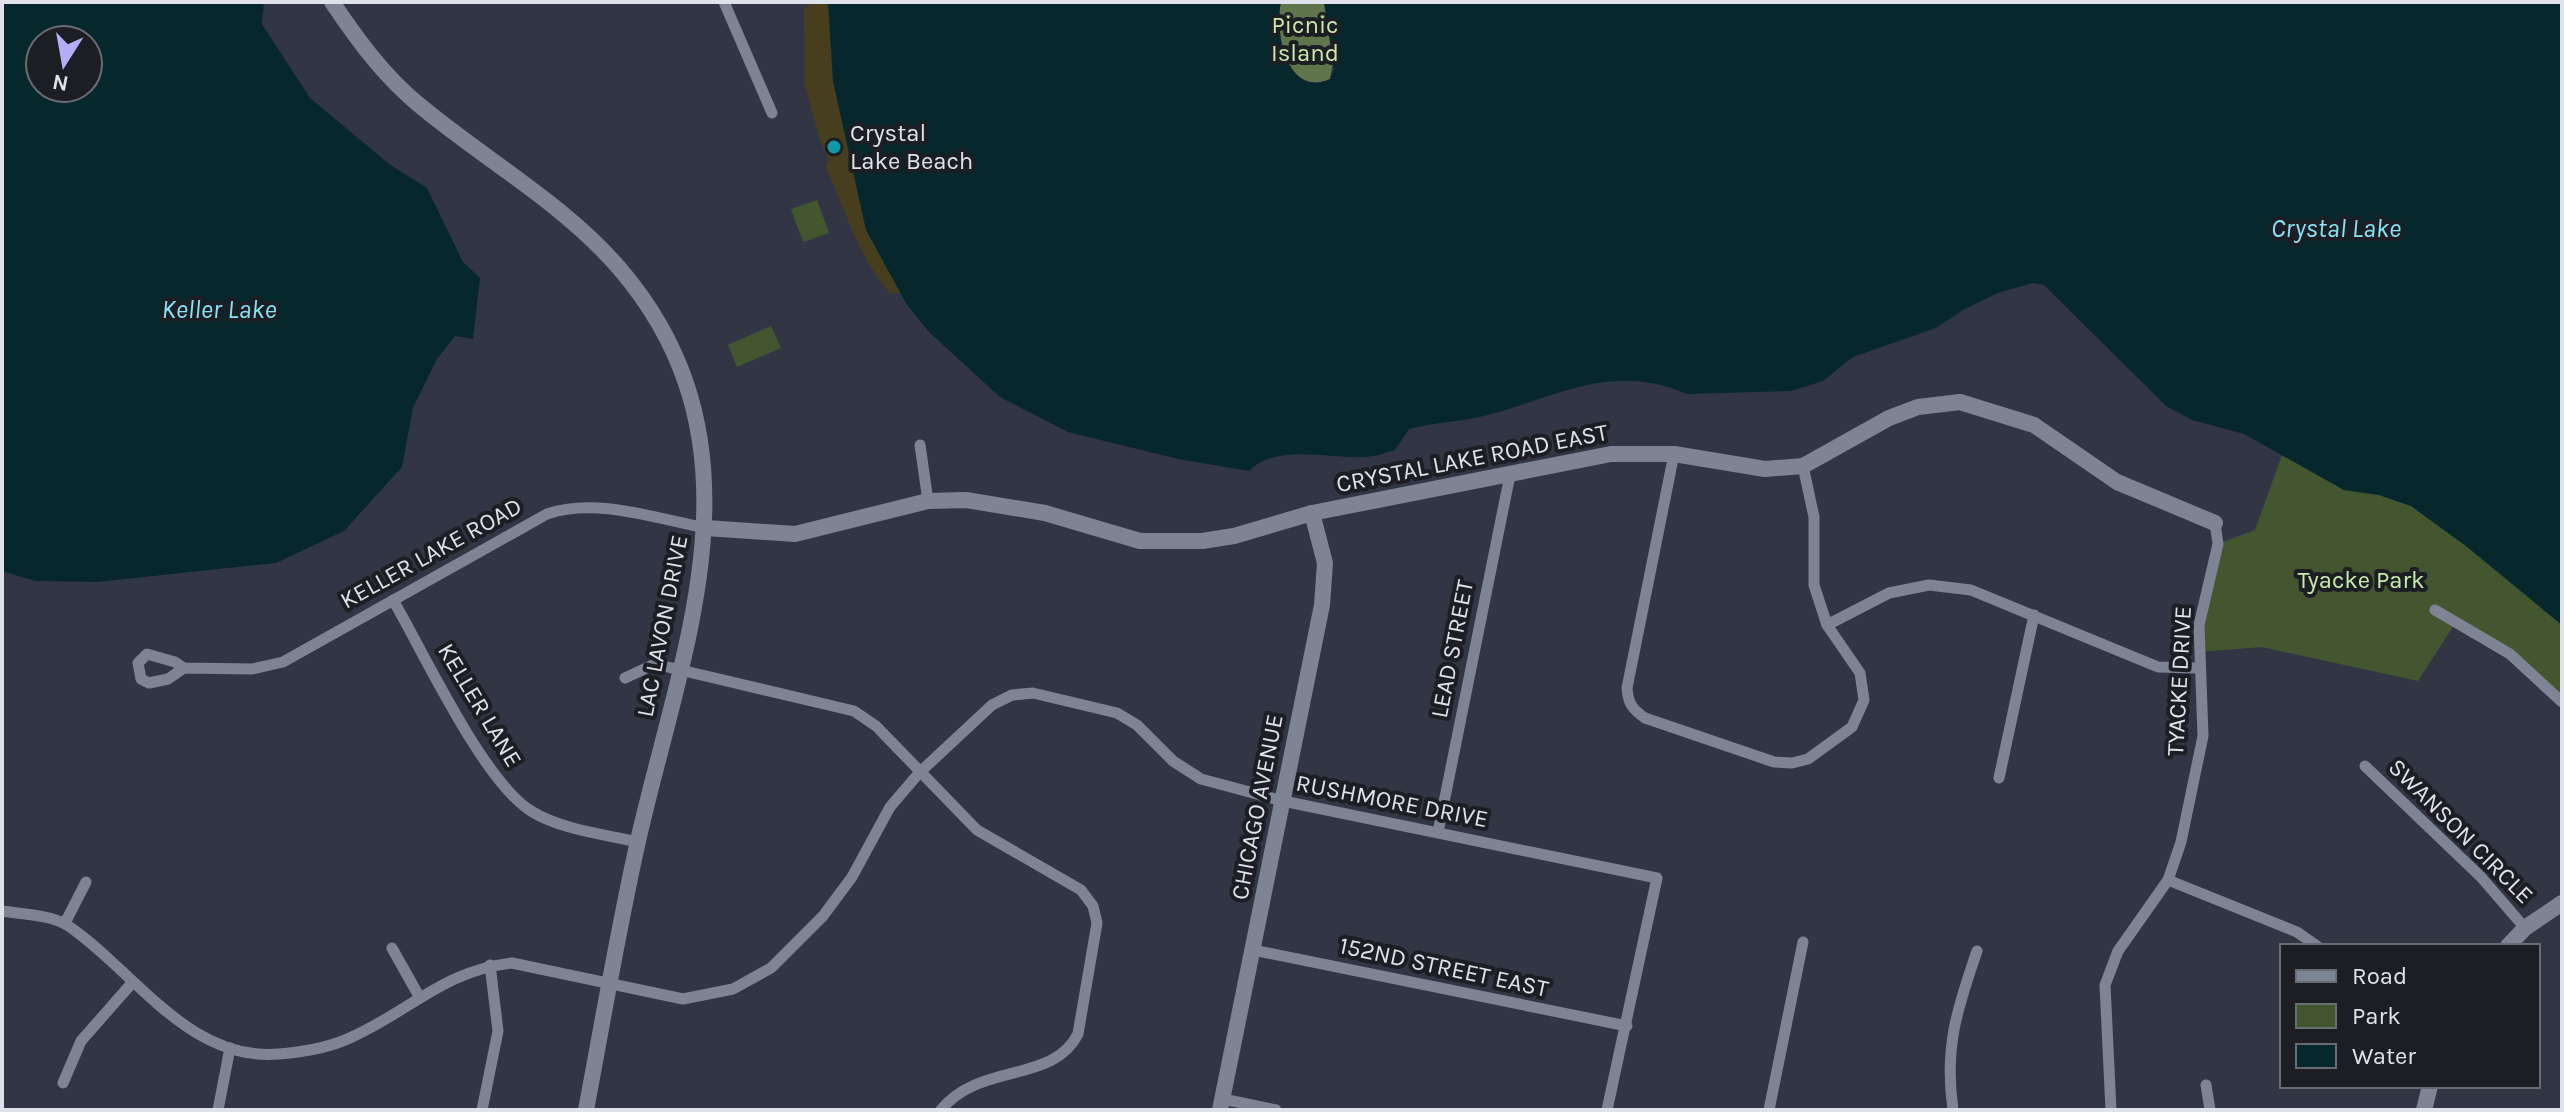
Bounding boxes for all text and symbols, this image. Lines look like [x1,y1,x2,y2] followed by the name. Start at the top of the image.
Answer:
[1271,11,1339,67] park label: Picnic Island
[24,24,104,104] north arrow
[50,68,71,97] text: N
[850,119,973,175] place label: Crystal Lake Beach
[825,138,843,156] marker: Crystal Lake Beach
[2271,213,2401,244] water label: Crystal Lake
[161,294,277,325] water label: Keller Lake
[1334,418,1610,498] street label: CRYSTAL LAKE ROAD EAST
[335,492,527,614] street label: KELLER LAKE ROAD
[631,533,693,719] street label: LAC LAVON DRIVE
[2297,566,2425,594] park label: Tyacke Park
[1425,577,1479,721] street label: LEAD STREET
[2161,605,2197,757] street label: TYACKE DRIVE
[432,638,528,772] street label: KELLER LANE
[1225,712,1289,902] street label: CHICAGO AVENUE
[2383,753,2539,909] street label: SWANSON CIRCLE
[1294,769,1490,833] street label: RUSHMORE DRIVE
[1337,931,1551,1003] street label: 152ND STREET EAST
[2280,944,2540,1088] legend
[2352,962,2407,990] text: Road
[2352,1002,2401,1030] text: Park
[2352,1042,2416,1070] text: Water

